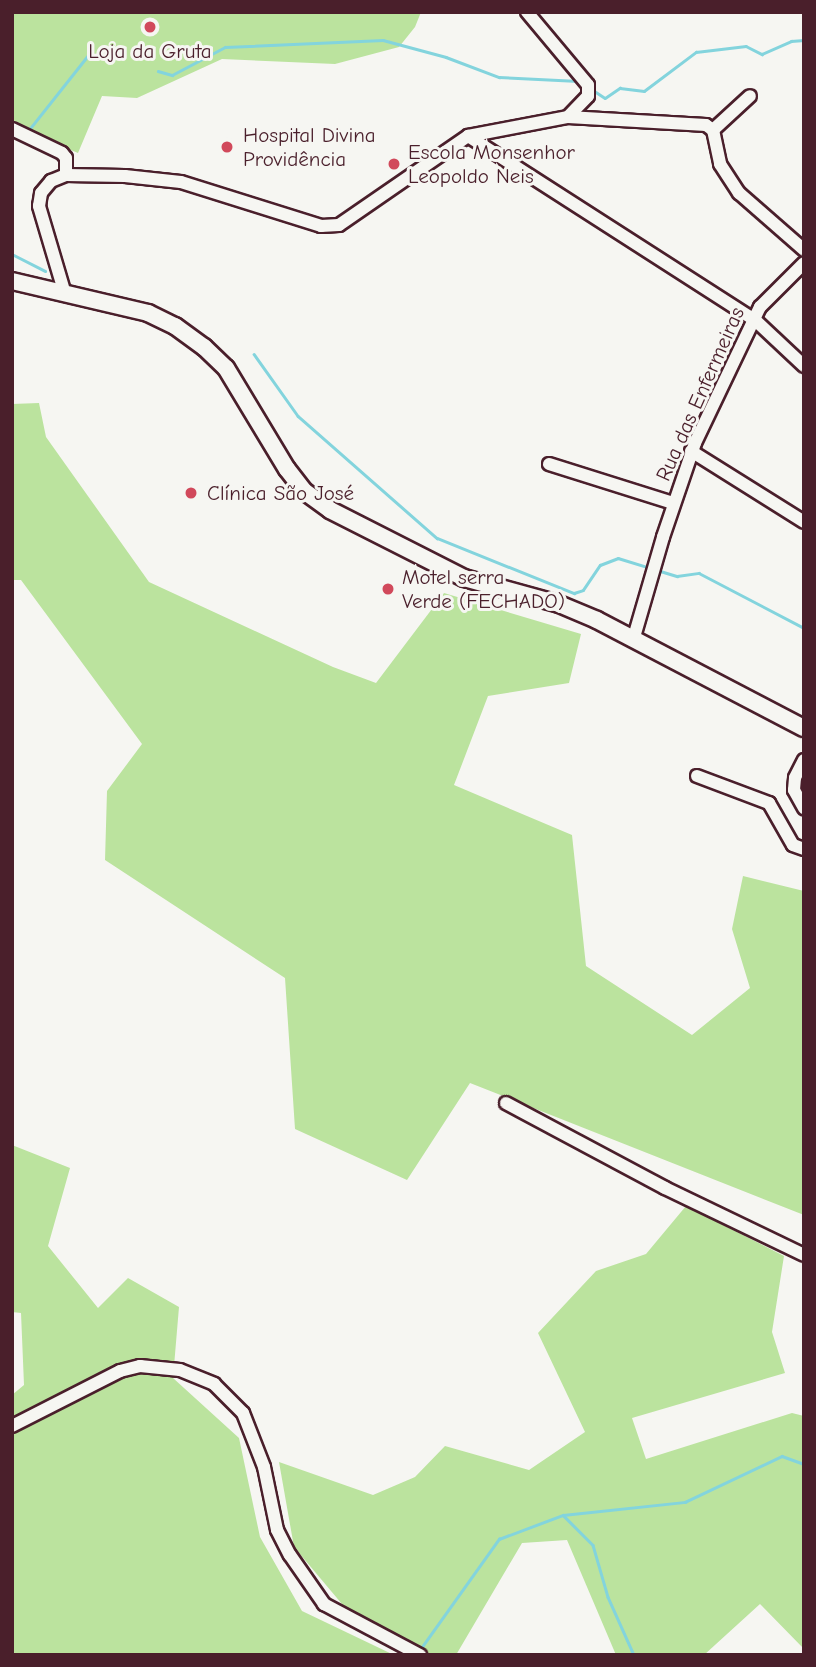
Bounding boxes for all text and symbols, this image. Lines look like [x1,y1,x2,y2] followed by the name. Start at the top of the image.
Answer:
[142,19,158,35] marker: Loja da Gruta
[88,38,212,64] place label: Loja da Gruta
[243,122,376,172] place label: Hospital Divina Providência
[217,137,237,157] marker: Hospital Divina Providência
[408,139,575,189] place label: Escola Monsenhor Leopoldo Neis
[386,156,402,172] marker: Escola Monsenhor Leopoldo Neis
[650,303,750,485] street label: Rua das Enfermeiras
[207,480,354,506] place label: Clínica São José
[181,483,201,503] marker: Clínica São José
[402,564,565,614] place label: Motel serra Verde (FECHADO)
[380,581,396,597] marker: Motel serra Verde (FECHADO)

